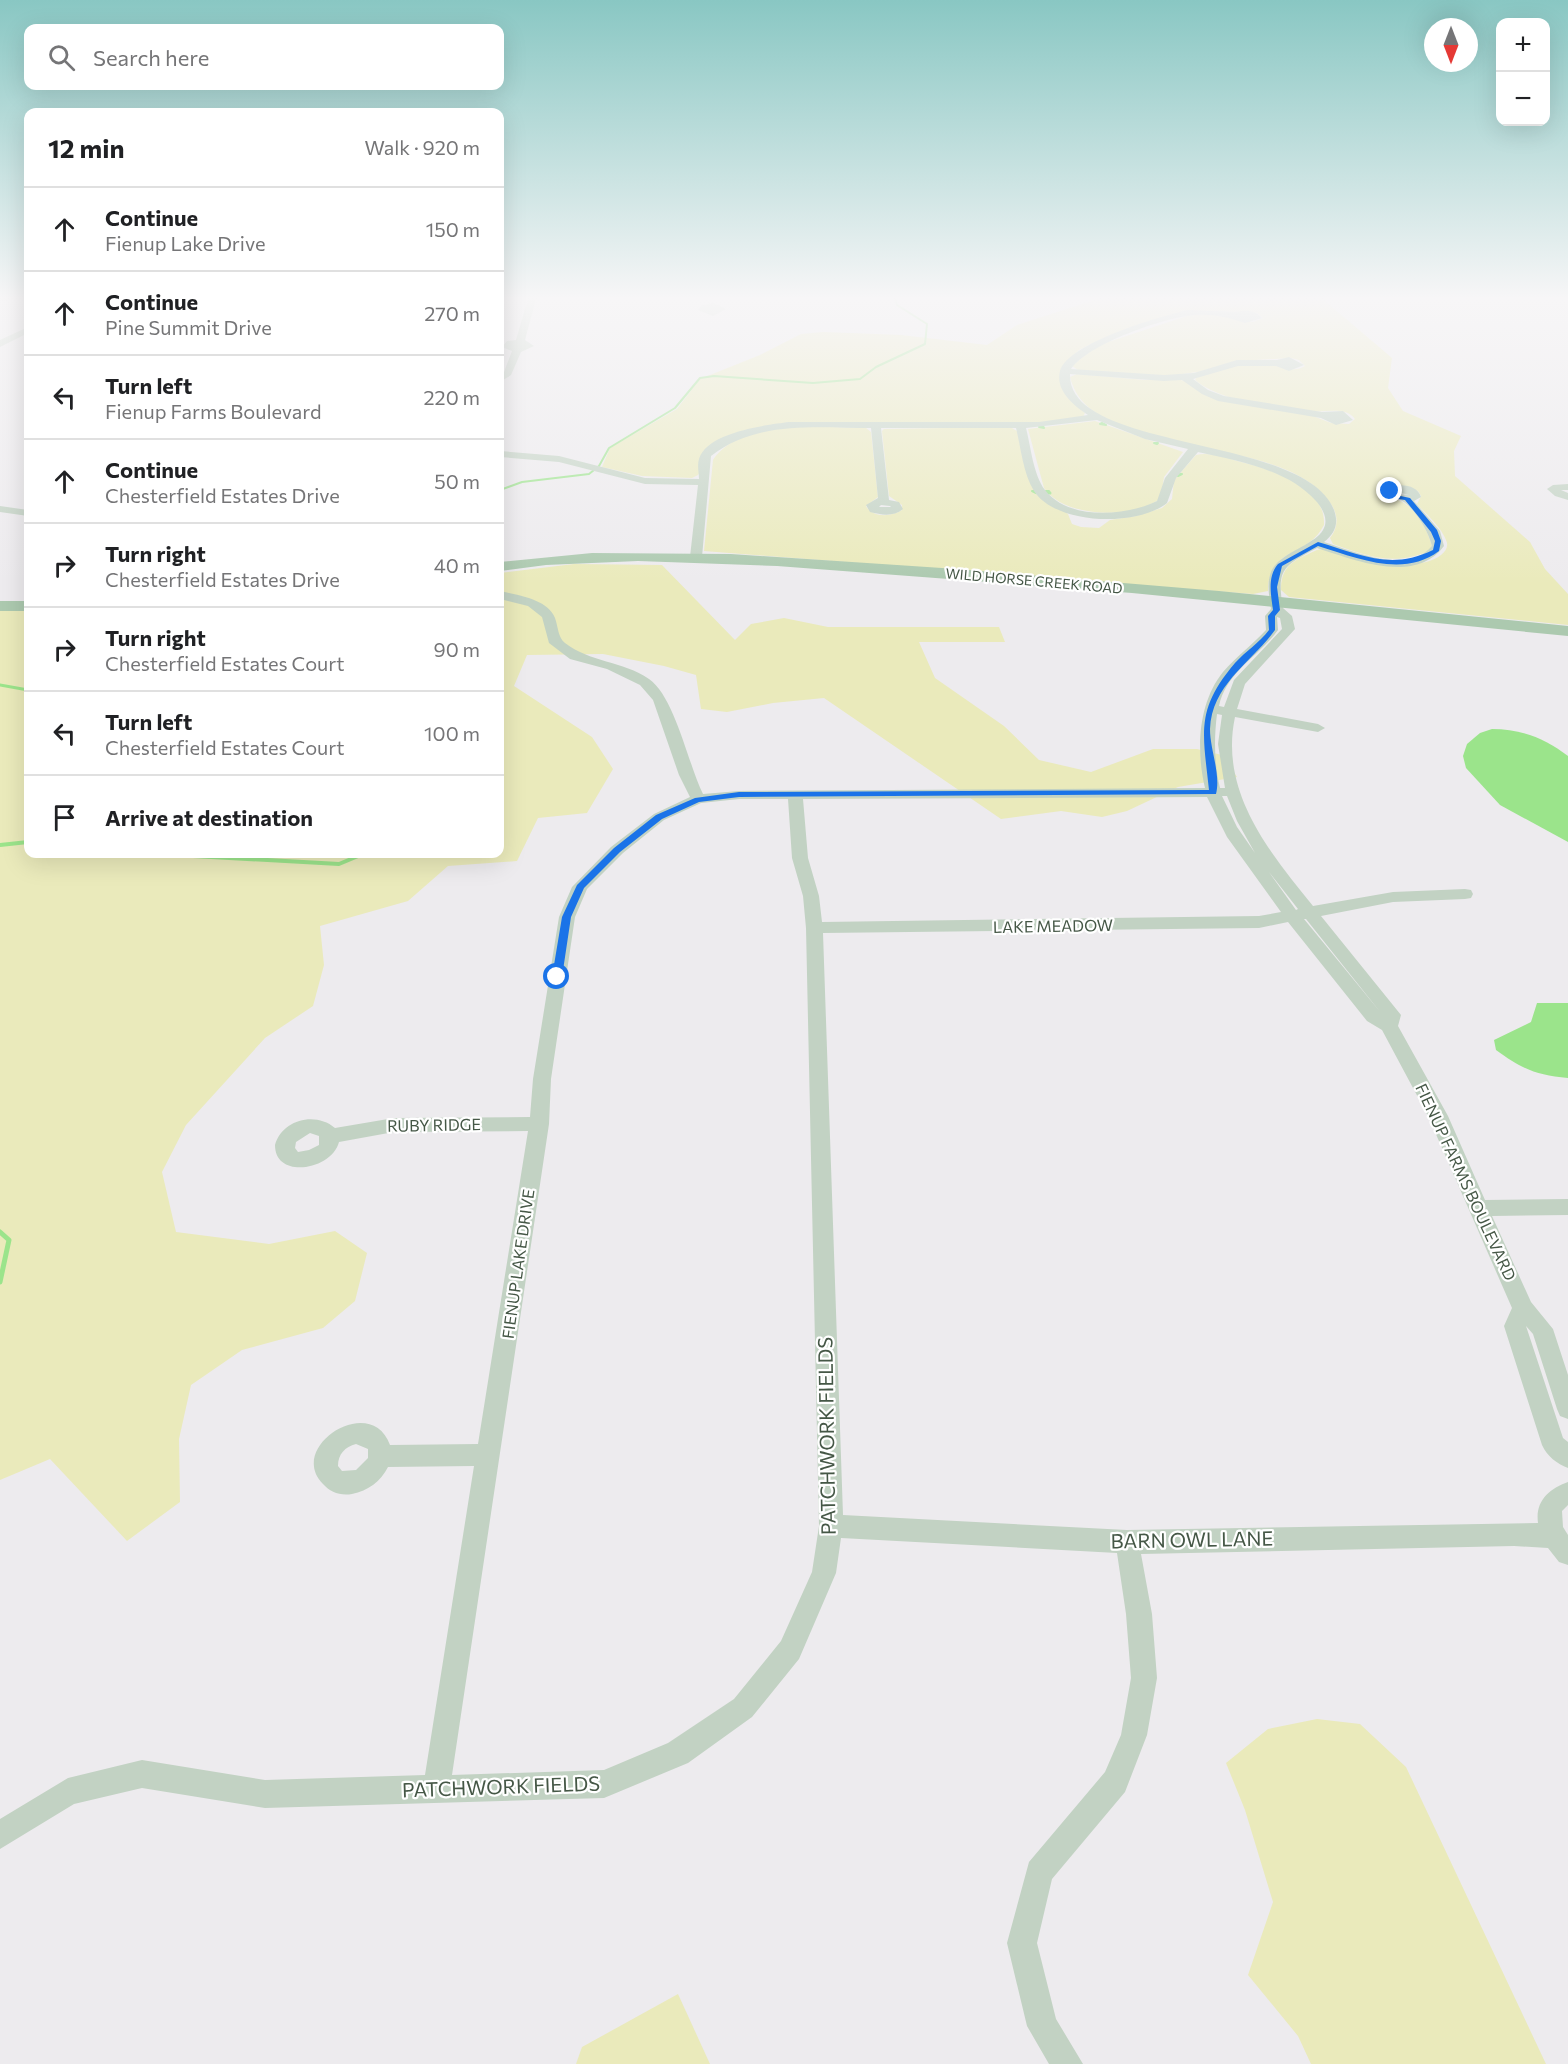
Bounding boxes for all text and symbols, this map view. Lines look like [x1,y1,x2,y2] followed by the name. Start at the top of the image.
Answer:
[1424,18,1478,72] north arrow
[1496,18,1550,126] map controls
[1496,18,1550,72] button: +
[24,24,504,90] search box
[45,41,78,74] icon: search
[93,44,209,71] text: Search here
[1496,72,1550,126] button: −
[48,132,125,163] text: 12 min
[364,135,480,159] text: Walk · 920 m
[105,204,198,231] text: Continue
[48,213,81,246] icon: ahead
[426,217,480,241] text: 150 m
[105,231,265,255] text: Fienup Lake Drive
[105,288,198,315] text: Continue
[48,297,81,330] icon: ahead
[424,301,480,325] text: 270 m
[105,315,272,339] text: Pine Summit Drive
[105,372,192,399] text: Turn left
[48,381,81,414] icon: left
[424,385,480,409] text: 220 m
[105,399,321,423] text: Fienup Farms Boulevard
[105,456,198,483] text: Continue
[48,465,81,498] icon: ahead
[434,469,480,493] text: 50 m
[1376,477,1402,503] route end
[105,483,340,507] text: Chesterfield Estates Drive
[105,540,206,567] text: Turn right
[48,549,81,582] icon: right
[434,553,480,577] text: 40 m
[945,564,1123,597] street label: WILD HORSE CREEK ROAD
[105,567,340,591] text: Chesterfield Estates Drive
[105,624,206,651] text: Turn right
[48,633,81,666] icon: right
[434,637,480,661] text: 90 m
[105,651,344,675] text: Chesterfield Estates Court
[105,708,192,735] text: Turn left
[48,717,81,750] icon: left
[424,721,480,745] text: 100 m
[105,735,344,759] text: Chesterfield Estates Court
[48,801,81,834] icon: arrive
[105,804,313,831] text: Arrive at destination
[993,915,1113,936] street label: LAKE MEADOW
[543,963,569,989] route start
[1412,1080,1521,1283] street label: FIENUP FARMS BOULEVARD
[387,1114,481,1135] street label: RUBY RIDGE
[498,1188,537,1340] street label: FIENUP LAKE DRIVE
[812,1337,840,1535] street label: PATCHWORK FIELDS
[1110,1526,1274,1552] street label: BARN OWL LANE
[401,1771,600,1801] street label: PATCHWORK FIELDS

